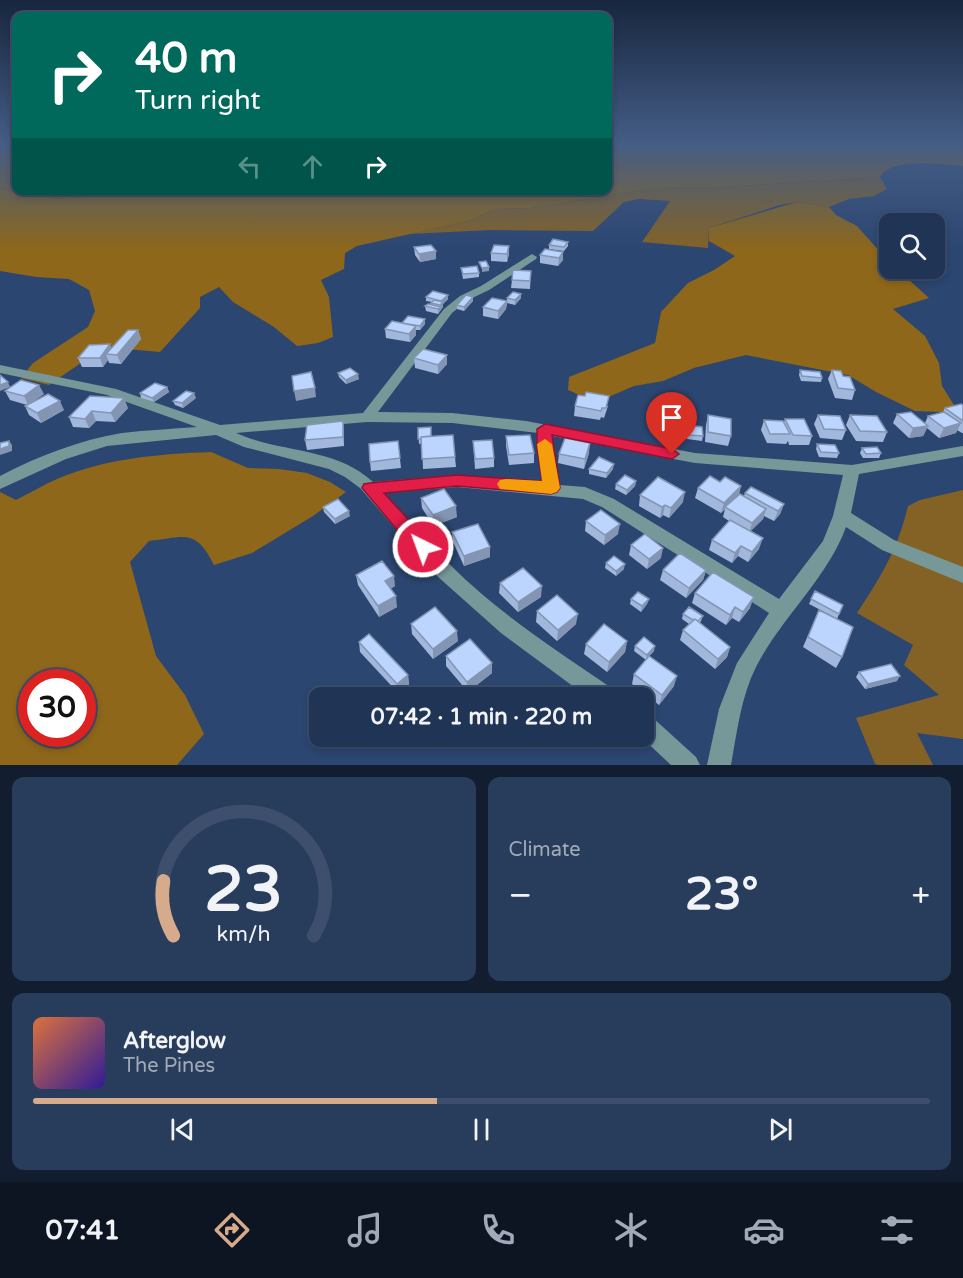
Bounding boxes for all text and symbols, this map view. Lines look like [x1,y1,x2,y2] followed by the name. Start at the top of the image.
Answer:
[135,33,237,84] text: 40 m
[36,36,114,114] icon: right
[135,84,261,117] text: Turn right
[233,150,266,183] icon: left
[296,150,329,183] icon: ahead
[359,150,392,183] icon: right
[879,213,945,279] map controls
[879,213,945,279] button: search
[646,392,697,454] pin
[655,401,688,434] icon: arrive
[391,515,455,579] position arrow
[18,669,96,747] speed limit sign: 30
[371,704,592,730] text: 07:42 · 1 min · 220 m
[509,838,581,862] text: Climate
[205,853,283,928] text: 23
[685,868,758,922] text: 23°
[509,876,532,915] text: −
[911,876,930,915] text: +
[217,921,271,947] text: km/h
[123,1028,226,1054] text: Afterglow
[123,1054,215,1078] text: The Pines
[166,1113,199,1146] icon: previous
[465,1113,498,1146] icon: pause
[764,1113,797,1146] icon: next
[211,1209,253,1251] icon: directions
[344,1209,386,1251] icon: music
[477,1209,519,1251] icon: phone
[610,1209,652,1251] icon: climate
[743,1209,785,1251] icon: car
[876,1209,918,1251] icon: filters
[45,1214,120,1247] text: 07:41

